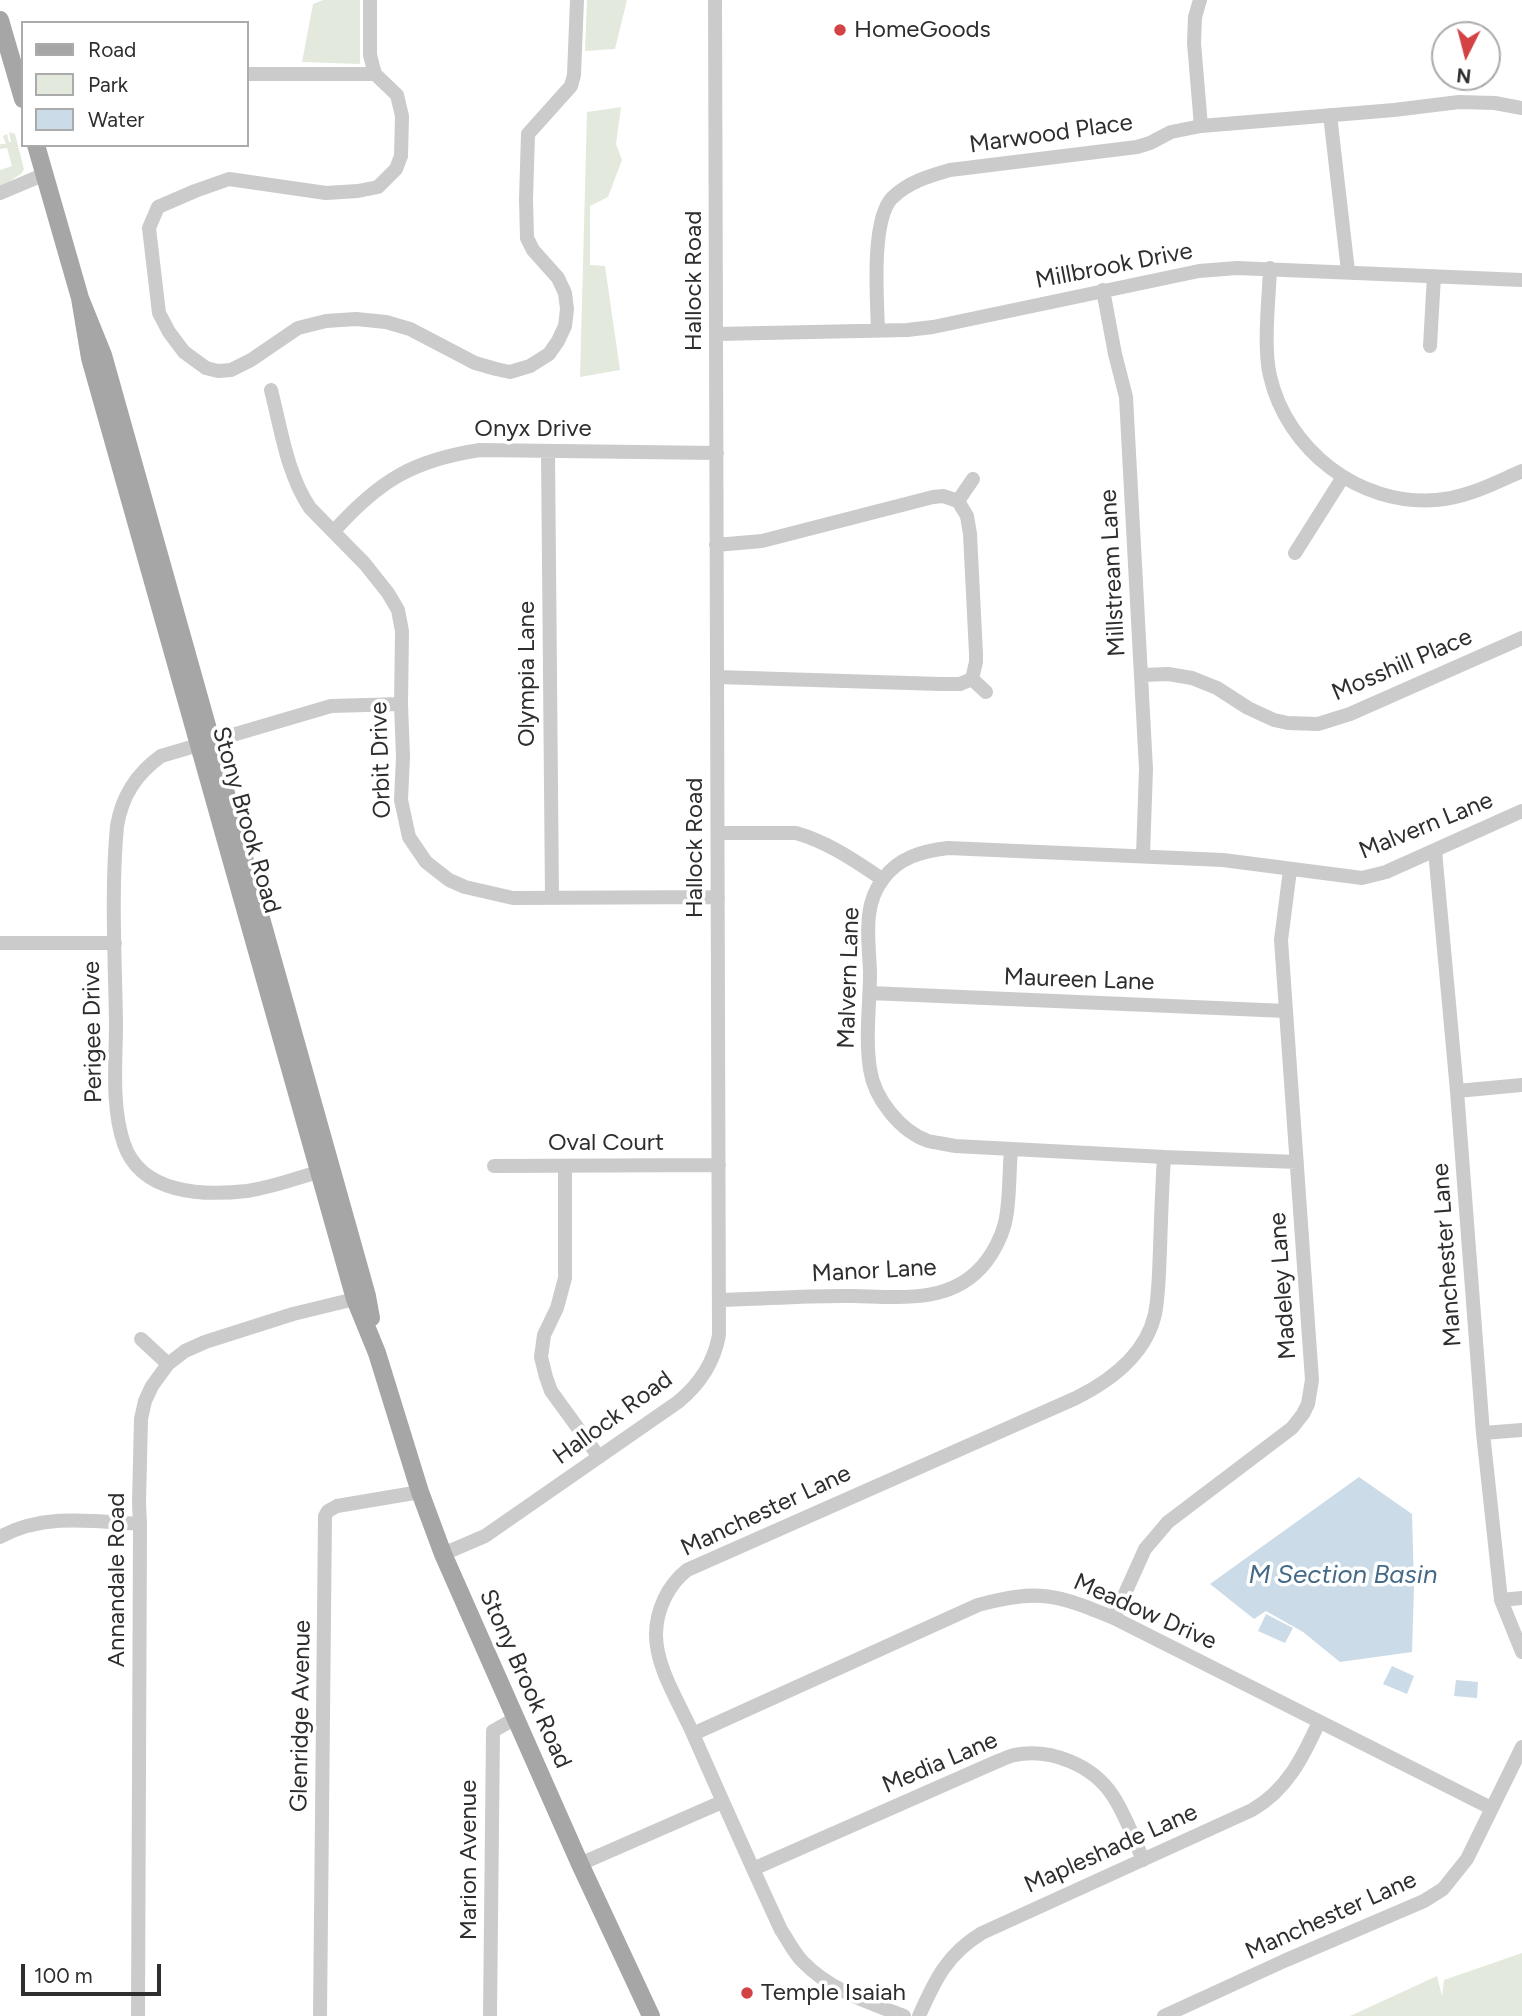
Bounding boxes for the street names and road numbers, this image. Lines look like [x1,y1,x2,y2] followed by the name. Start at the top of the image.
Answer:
[968,108,1134,160] street label: Marwood Place
[680,211,708,351] street label: Hallock Road
[1033,237,1195,295] street label: Millbrook Drive
[474,415,592,443] street label: Onyx Drive
[1094,489,1132,657] street label: Millstream Lane
[513,601,541,747] street label: Olympia Lane
[1328,623,1476,707] street label: Mosshill Place
[365,701,397,819] street label: Orbit Drive
[206,723,286,917] street label: Stony Brook Road
[681,778,709,918] street label: Hallock Road
[1355,786,1497,866] street label: Malvern Lane
[832,907,866,1049] street label: Malvern Lane
[77,961,109,1103] street label: Perigee Drive
[1003,963,1155,997] street label: Maureen Lane
[548,1129,664,1157] street label: Oval Court
[1426,1162,1468,1348] street label: Manchester Lane
[1263,1211,1303,1361] street label: Madeley Lane
[811,1253,937,1289] street label: Manor Lane
[548,1365,678,1471] street label: Hallock Road
[677,1459,855,1563] street label: Manchester Lane
[103,1493,131,1667] street label: Annandale Road
[1069,1568,1221,1656] street label: Meadow Drive
[473,1585,577,1773] street label: Stony Brook Road
[285,1620,317,1812] street label: Glenridge Avenue
[878,1726,1002,1800] street label: Media Lane
[455,1780,483,1940] street label: Marion Avenue
[1020,1798,1202,1900] street label: Mapleshade Lane
[1241,1865,1421,1967] street label: Manchester Lane

